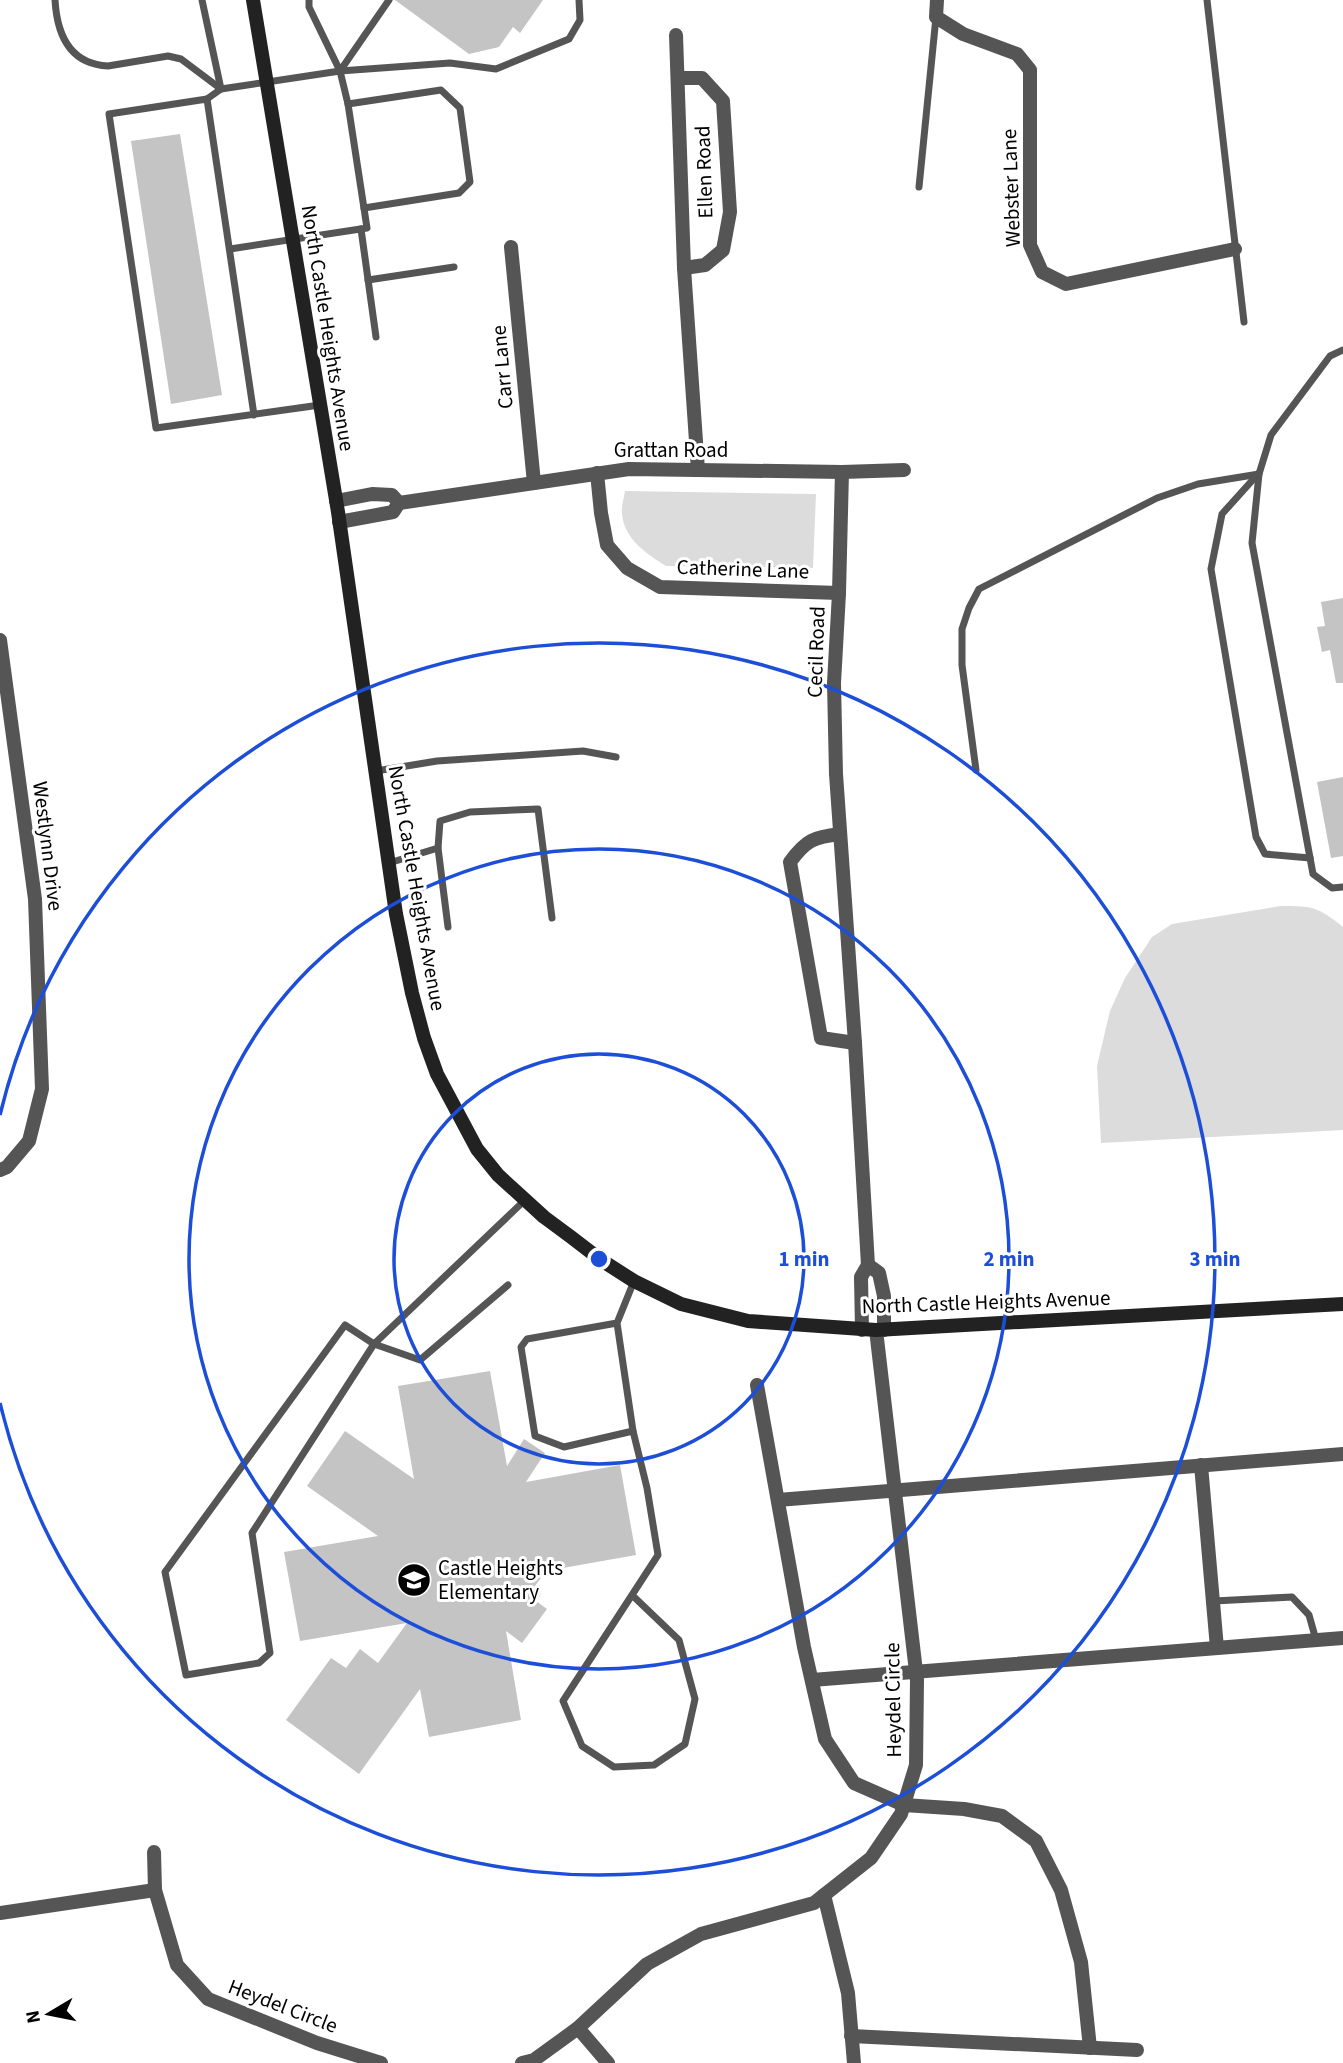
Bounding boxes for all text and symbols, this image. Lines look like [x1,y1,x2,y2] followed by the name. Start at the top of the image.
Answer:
[687,125,721,219] street label: Ellen Road
[994,128,1028,248] street label: Webster Lane
[294,203,362,453] street label: North Castle Heights Avenue
[483,324,521,410] street label: Carr Lane
[614,435,728,465] street label: Grattan Road
[676,552,810,586] street label: Catherine Lane
[799,606,833,698] street label: Cecil Road
[381,763,453,1013] street label: North Castle Heights Avenue
[25,780,71,912] street label: Westlynn Drive
[778,1244,830,1274] text: 1 min
[983,1244,1035,1274] text: 2 min
[1189,1244,1241,1274] text: 3 min
[587,1247,611,1271] centre of rings
[861,1283,1111,1321] street label: North Castle Heights Avenue
[438,1553,563,1607] place label: Castle Heights Elementary
[395,1561,433,1599] school or university icon: Castle Heights Elementary
[877,1642,909,1758] street label: Heydel Circle
[224,1971,342,2041] street label: Heydel Circle
[14,1979,84,2049] north arrow
[19,2008,48,2025] text: N

